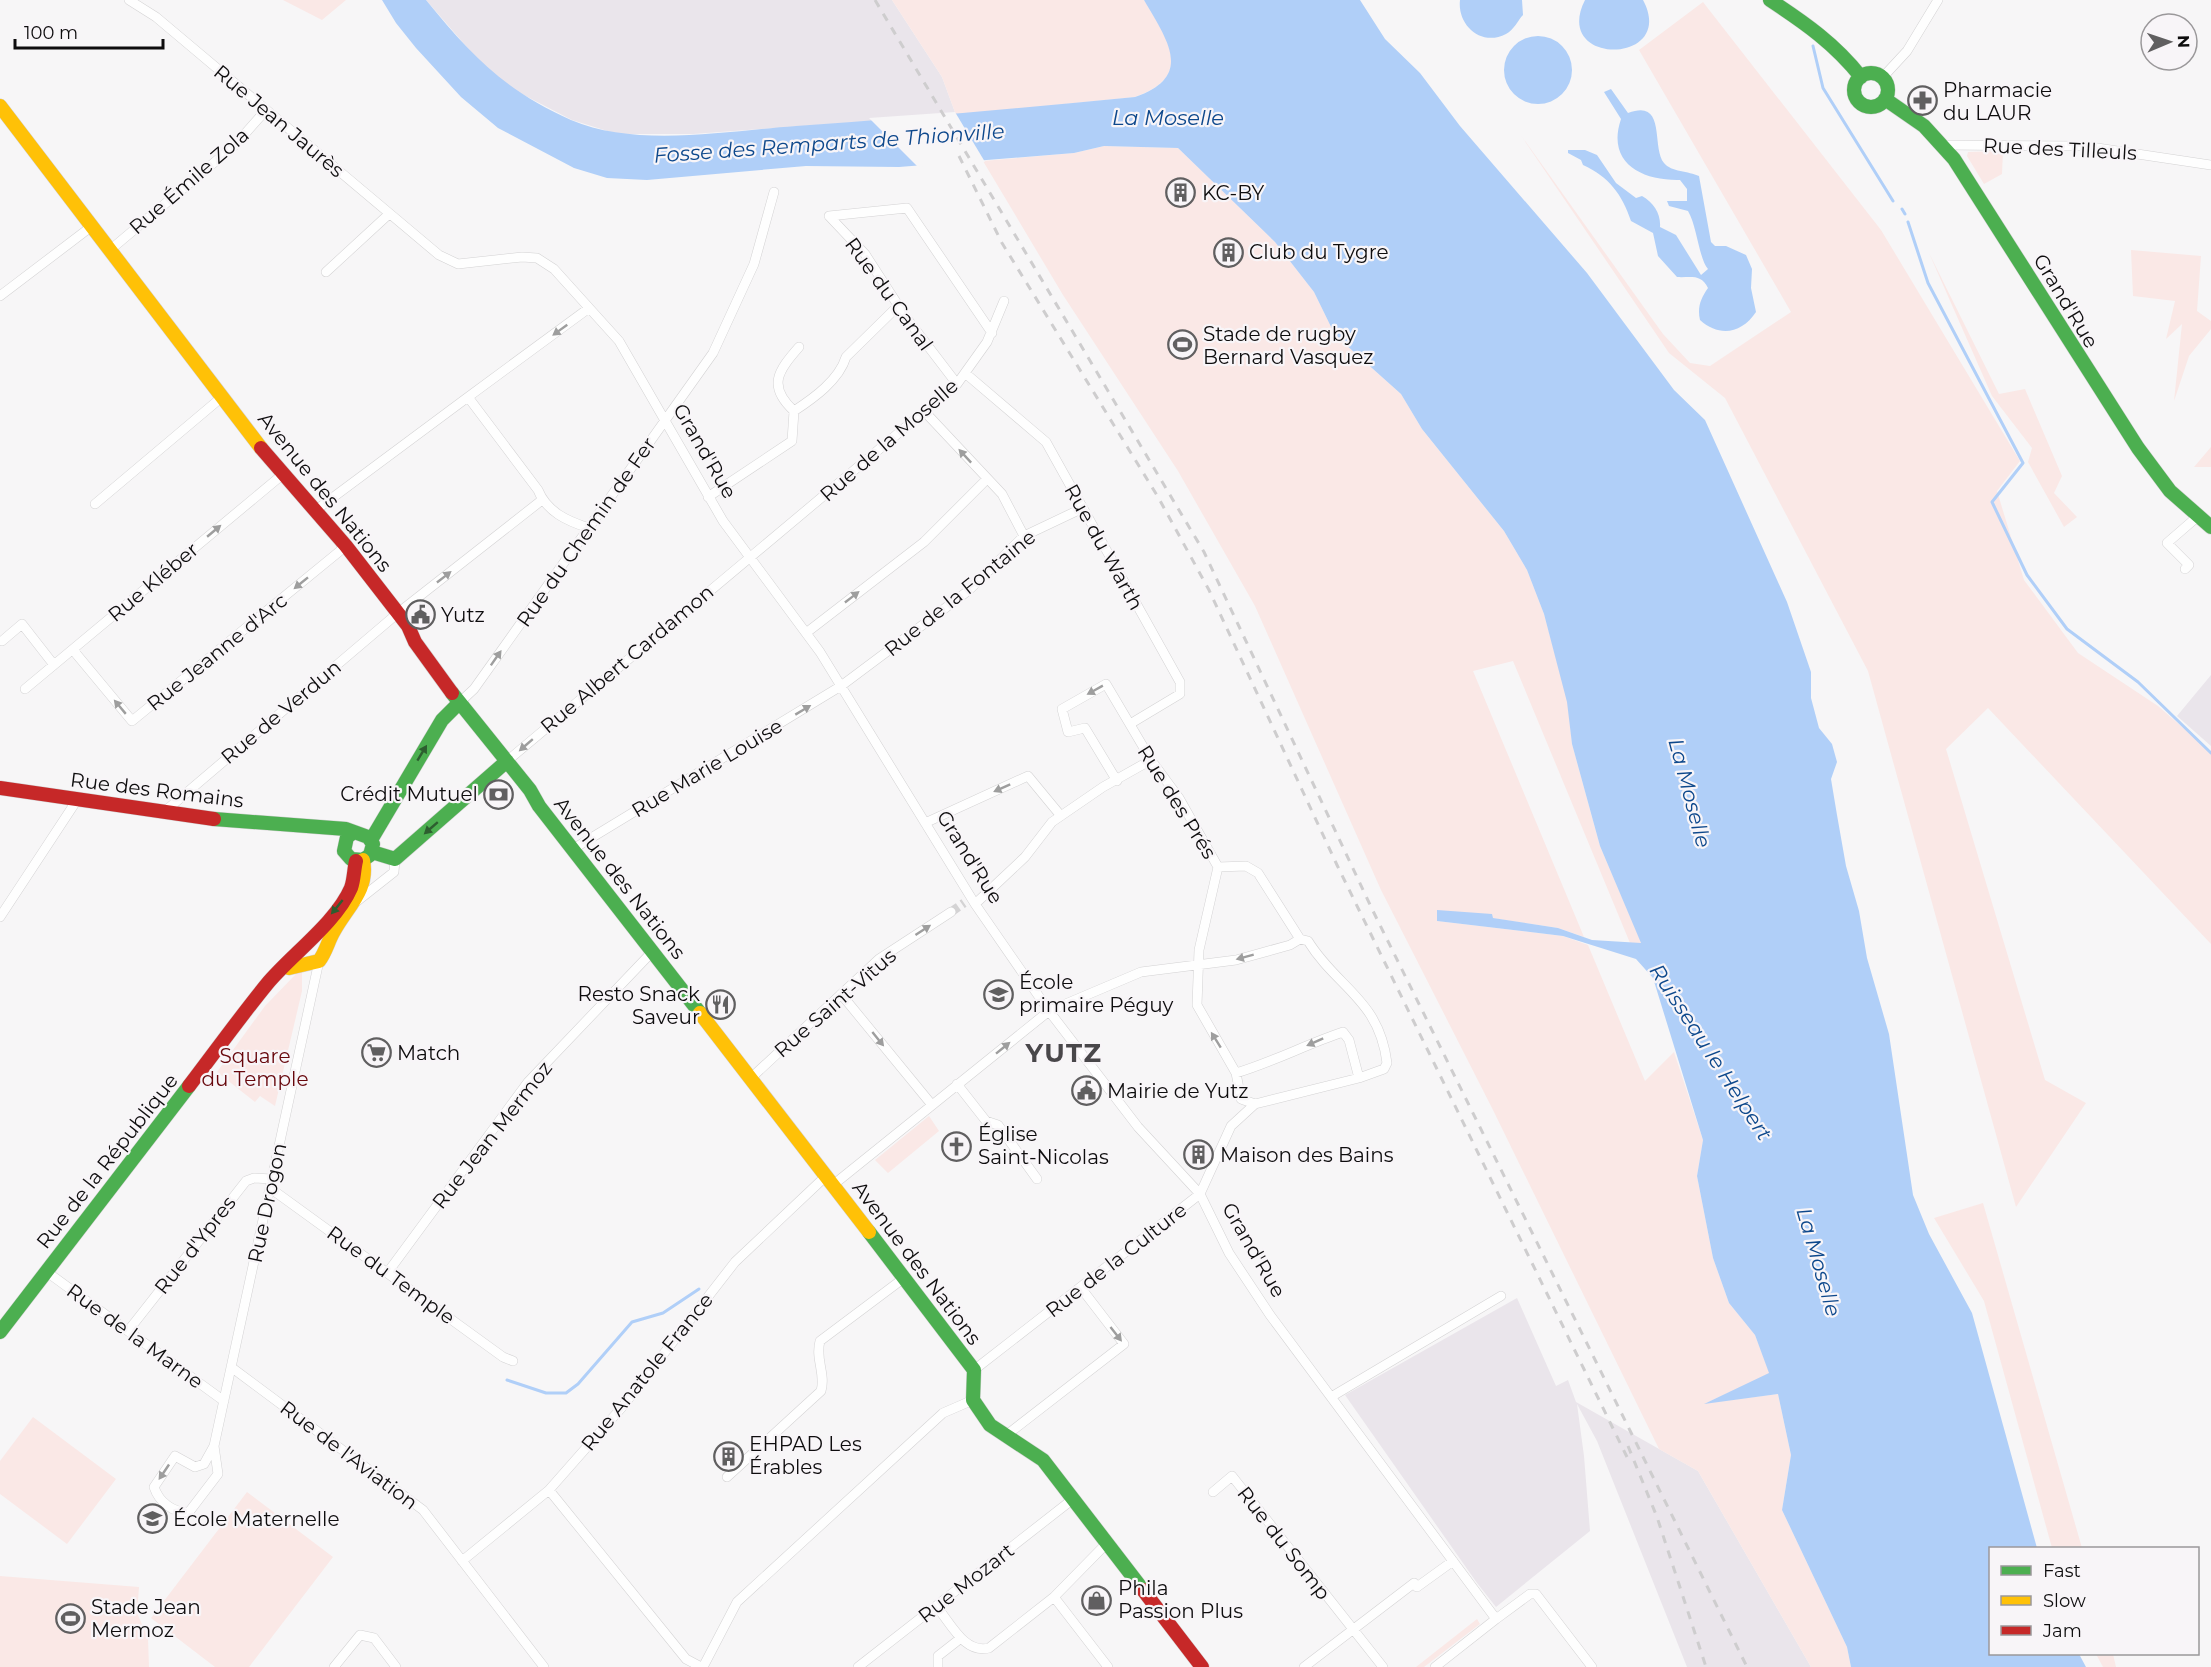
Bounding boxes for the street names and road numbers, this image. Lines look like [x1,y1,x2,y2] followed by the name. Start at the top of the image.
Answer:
[209,60,349,183] street label: Rue Jean Jaurès
[124,123,254,239] street label: Rue Émile Zola
[1982,133,2138,165] street label: Rue des Tilleuls
[840,233,938,355] street label: Rue du Canal
[2029,250,2103,352] street label: Grand'Rue
[815,374,963,506] street label: Rue de la Moselle
[668,399,742,503] street label: Grand'Rue
[253,407,397,577] street label: Avenue des Nations
[511,433,661,631] street label: Rue du Chemin de Fer
[1059,480,1149,614] street label: Rue du Warth
[880,525,1040,661] street label: Rue de la Fontaine
[103,537,203,627] street label: Rue Kléber
[536,580,718,738] street label: Rue Albert Cardamon
[142,588,292,716] street label: Rue Jeanne d'Arc
[216,655,346,769] street label: Rue de Verdun
[627,714,787,822] street label: Rue Marie Louise
[1133,741,1222,863] street label: Rue des Prés
[69,767,245,813] street label: Rue des Romains
[549,792,691,964] street label: Avenue des Nations
[932,806,1008,908] street label: Grand'Rue
[769,943,901,1062] street label: Rue Saint-Vitus
[427,1057,557,1213] street label: Rue Jean Mermoz
[31,1069,183,1253] street label: Rue de la République
[243,1141,291,1265] street label: Rue Drogon
[848,1176,987,1350] street label: Avenue des Nations
[149,1191,241,1299] street label: Rue d'Ypres
[1041,1197,1191,1323] street label: Rue de la Culture
[1217,1198,1291,1302] street label: Grand'Rue
[322,1221,460,1329] street label: Rue du Temple
[62,1278,208,1394] street label: Rue de la Marne
[576,1288,718,1456] street label: Rue Anatole France
[275,1395,423,1515] street label: Rue de l'Aviation
[1232,1482,1336,1604] street label: Rue du Somp
[913,1538,1019,1628] street label: Rue Mozart

